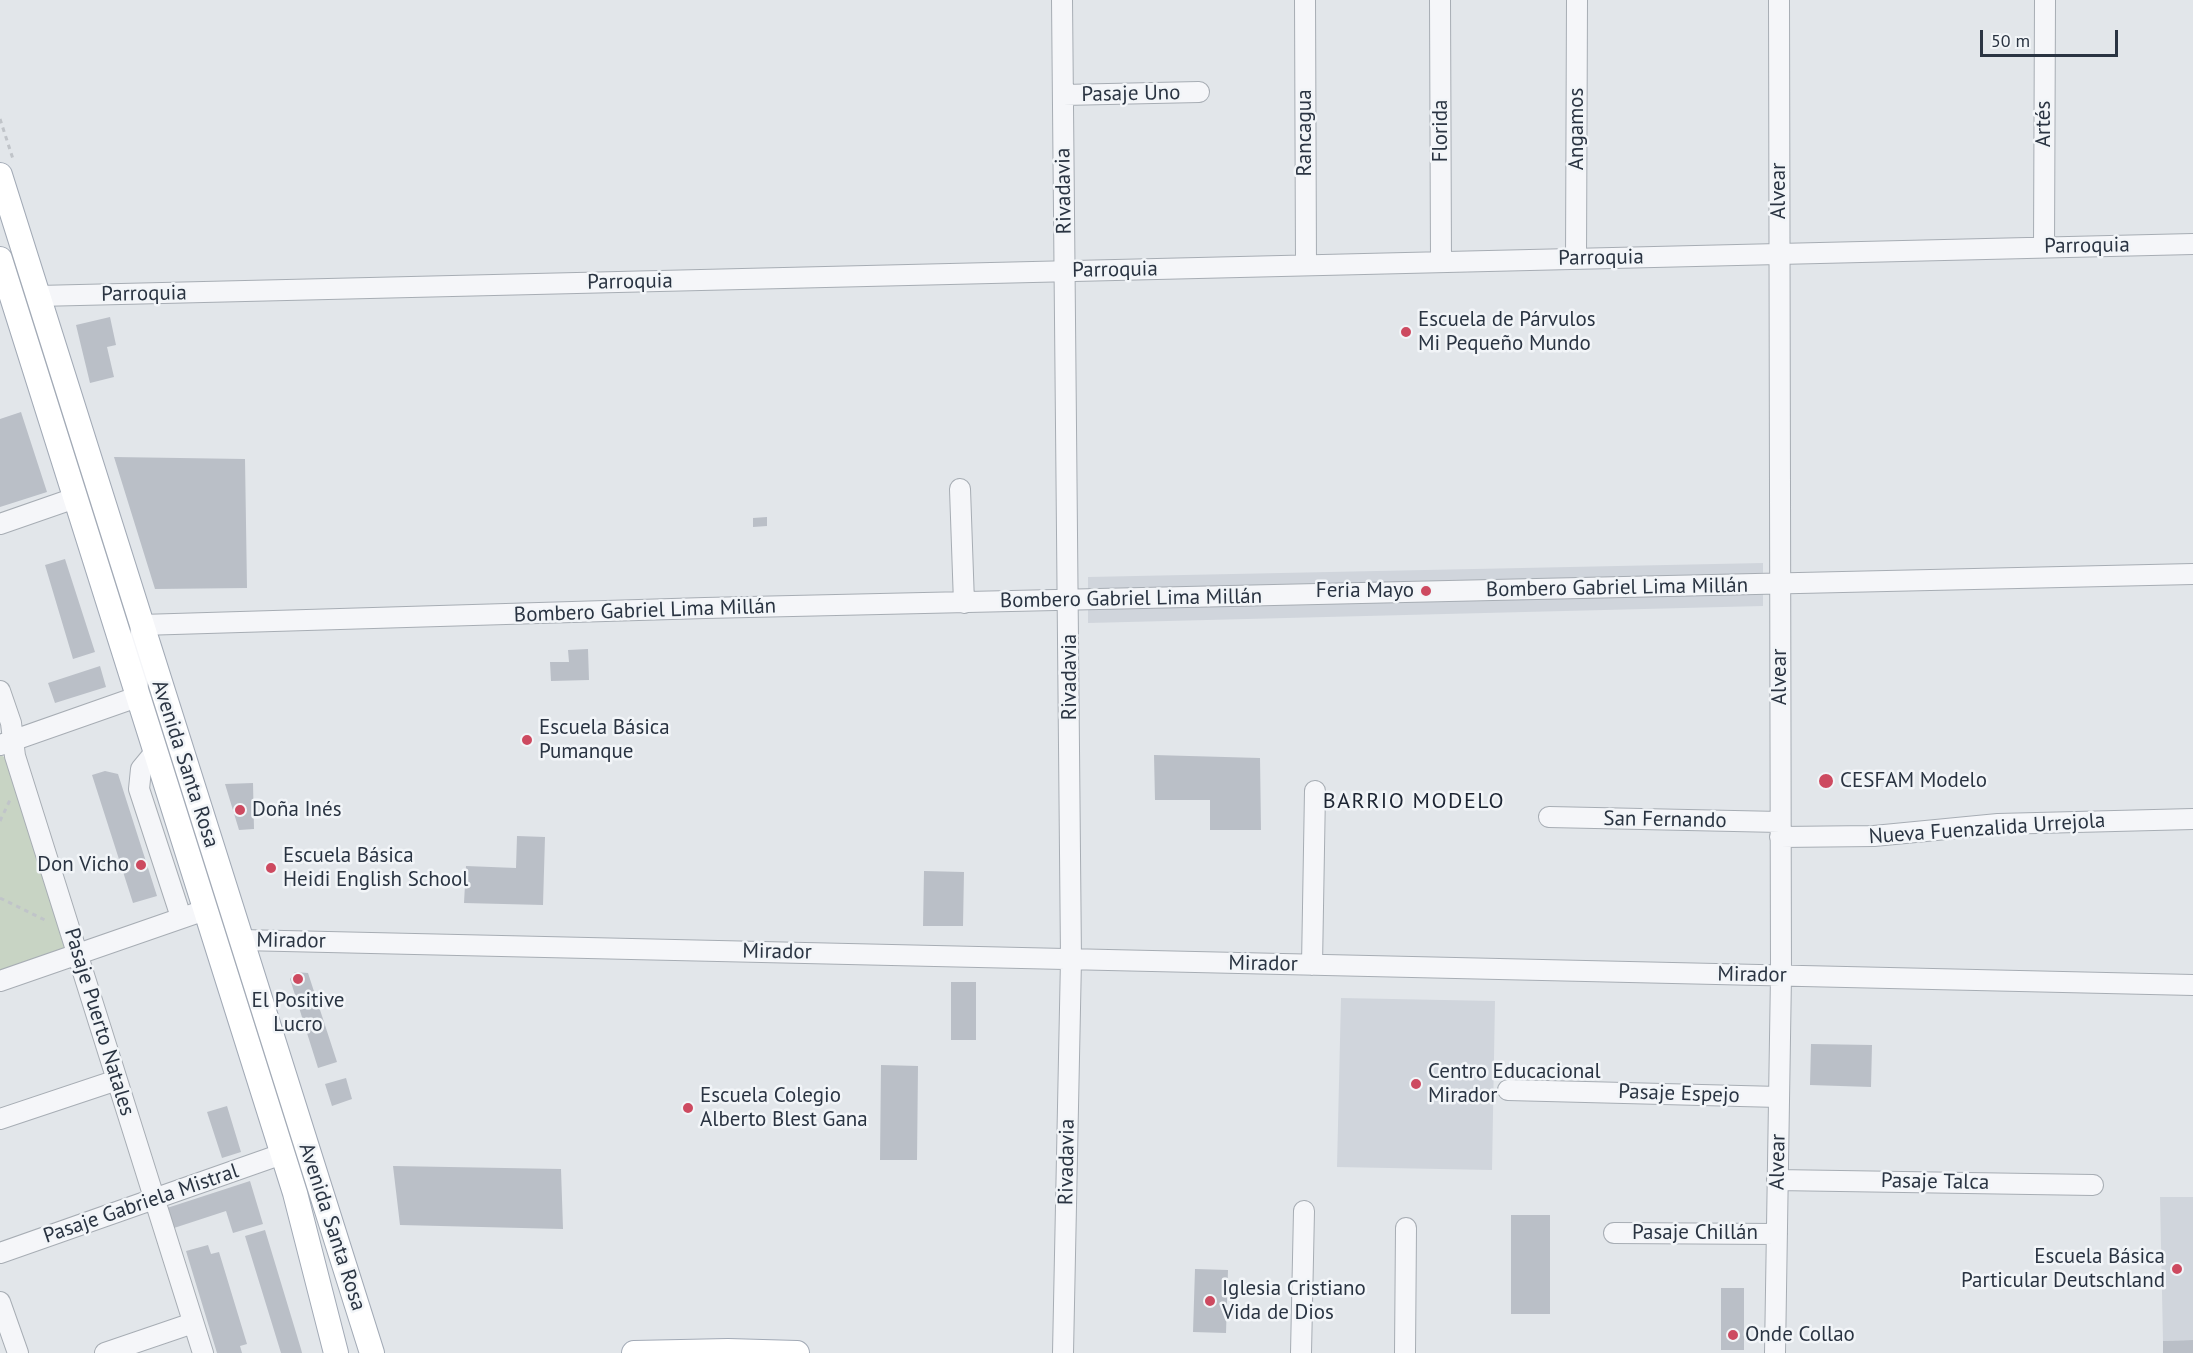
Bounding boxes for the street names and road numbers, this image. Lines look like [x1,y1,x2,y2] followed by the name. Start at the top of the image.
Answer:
[1081,81,1181,107] street label: Pasaje Uno
[1564,88,1590,170] street label: Angamos
[1292,89,1318,177] street label: Rancagua
[1428,100,1454,162] street label: Florida
[2031,101,2057,147] street label: Artés
[1051,148,1077,234] street label: Rivadavia
[1766,163,1792,219] street label: Alvear
[2044,233,2130,259] street label: Parroquia
[1558,245,1644,271] street label: Parroquia
[1072,257,1158,283] street label: Parroquia
[587,269,673,295] street label: Parroquia
[101,281,187,307] street label: Parroquia
[1486,573,1748,603] street label: Bombero Gabriel Lima Millán
[1000,584,1262,614] street label: Bombero Gabriel Lima Millán
[513,594,777,628] street label: Bombero Gabriel Lima Millán
[1057,634,1083,720] street label: Rivadavia
[1767,649,1793,705] street label: Alvear
[146,677,224,851] street label: Avenida Santa Rosa
[1603,806,1727,834] street label: San Fernando
[1868,808,2106,850] street label: Nueva Fuenzalida Urrejola
[58,925,140,1119] street label: Pasaje Puerto Natales
[256,928,326,954] street label: Mirador
[742,939,812,965] street label: Mirador
[1228,951,1298,977] street label: Mirador
[1717,962,1787,988] street label: Mirador
[1618,1079,1740,1109] street label: Pasaje Espejo
[1054,1119,1080,1205] street label: Rivadavia
[1765,1134,1791,1190] street label: Alvear
[293,1140,371,1314] street label: Avenida Santa Rosa
[40,1159,242,1249] street label: Pasaje Gabriela Mistral
[1881,1168,1989,1196] street label: Pasaje Talca
[1632,1220,1758,1246] street label: Pasaje Chillán

